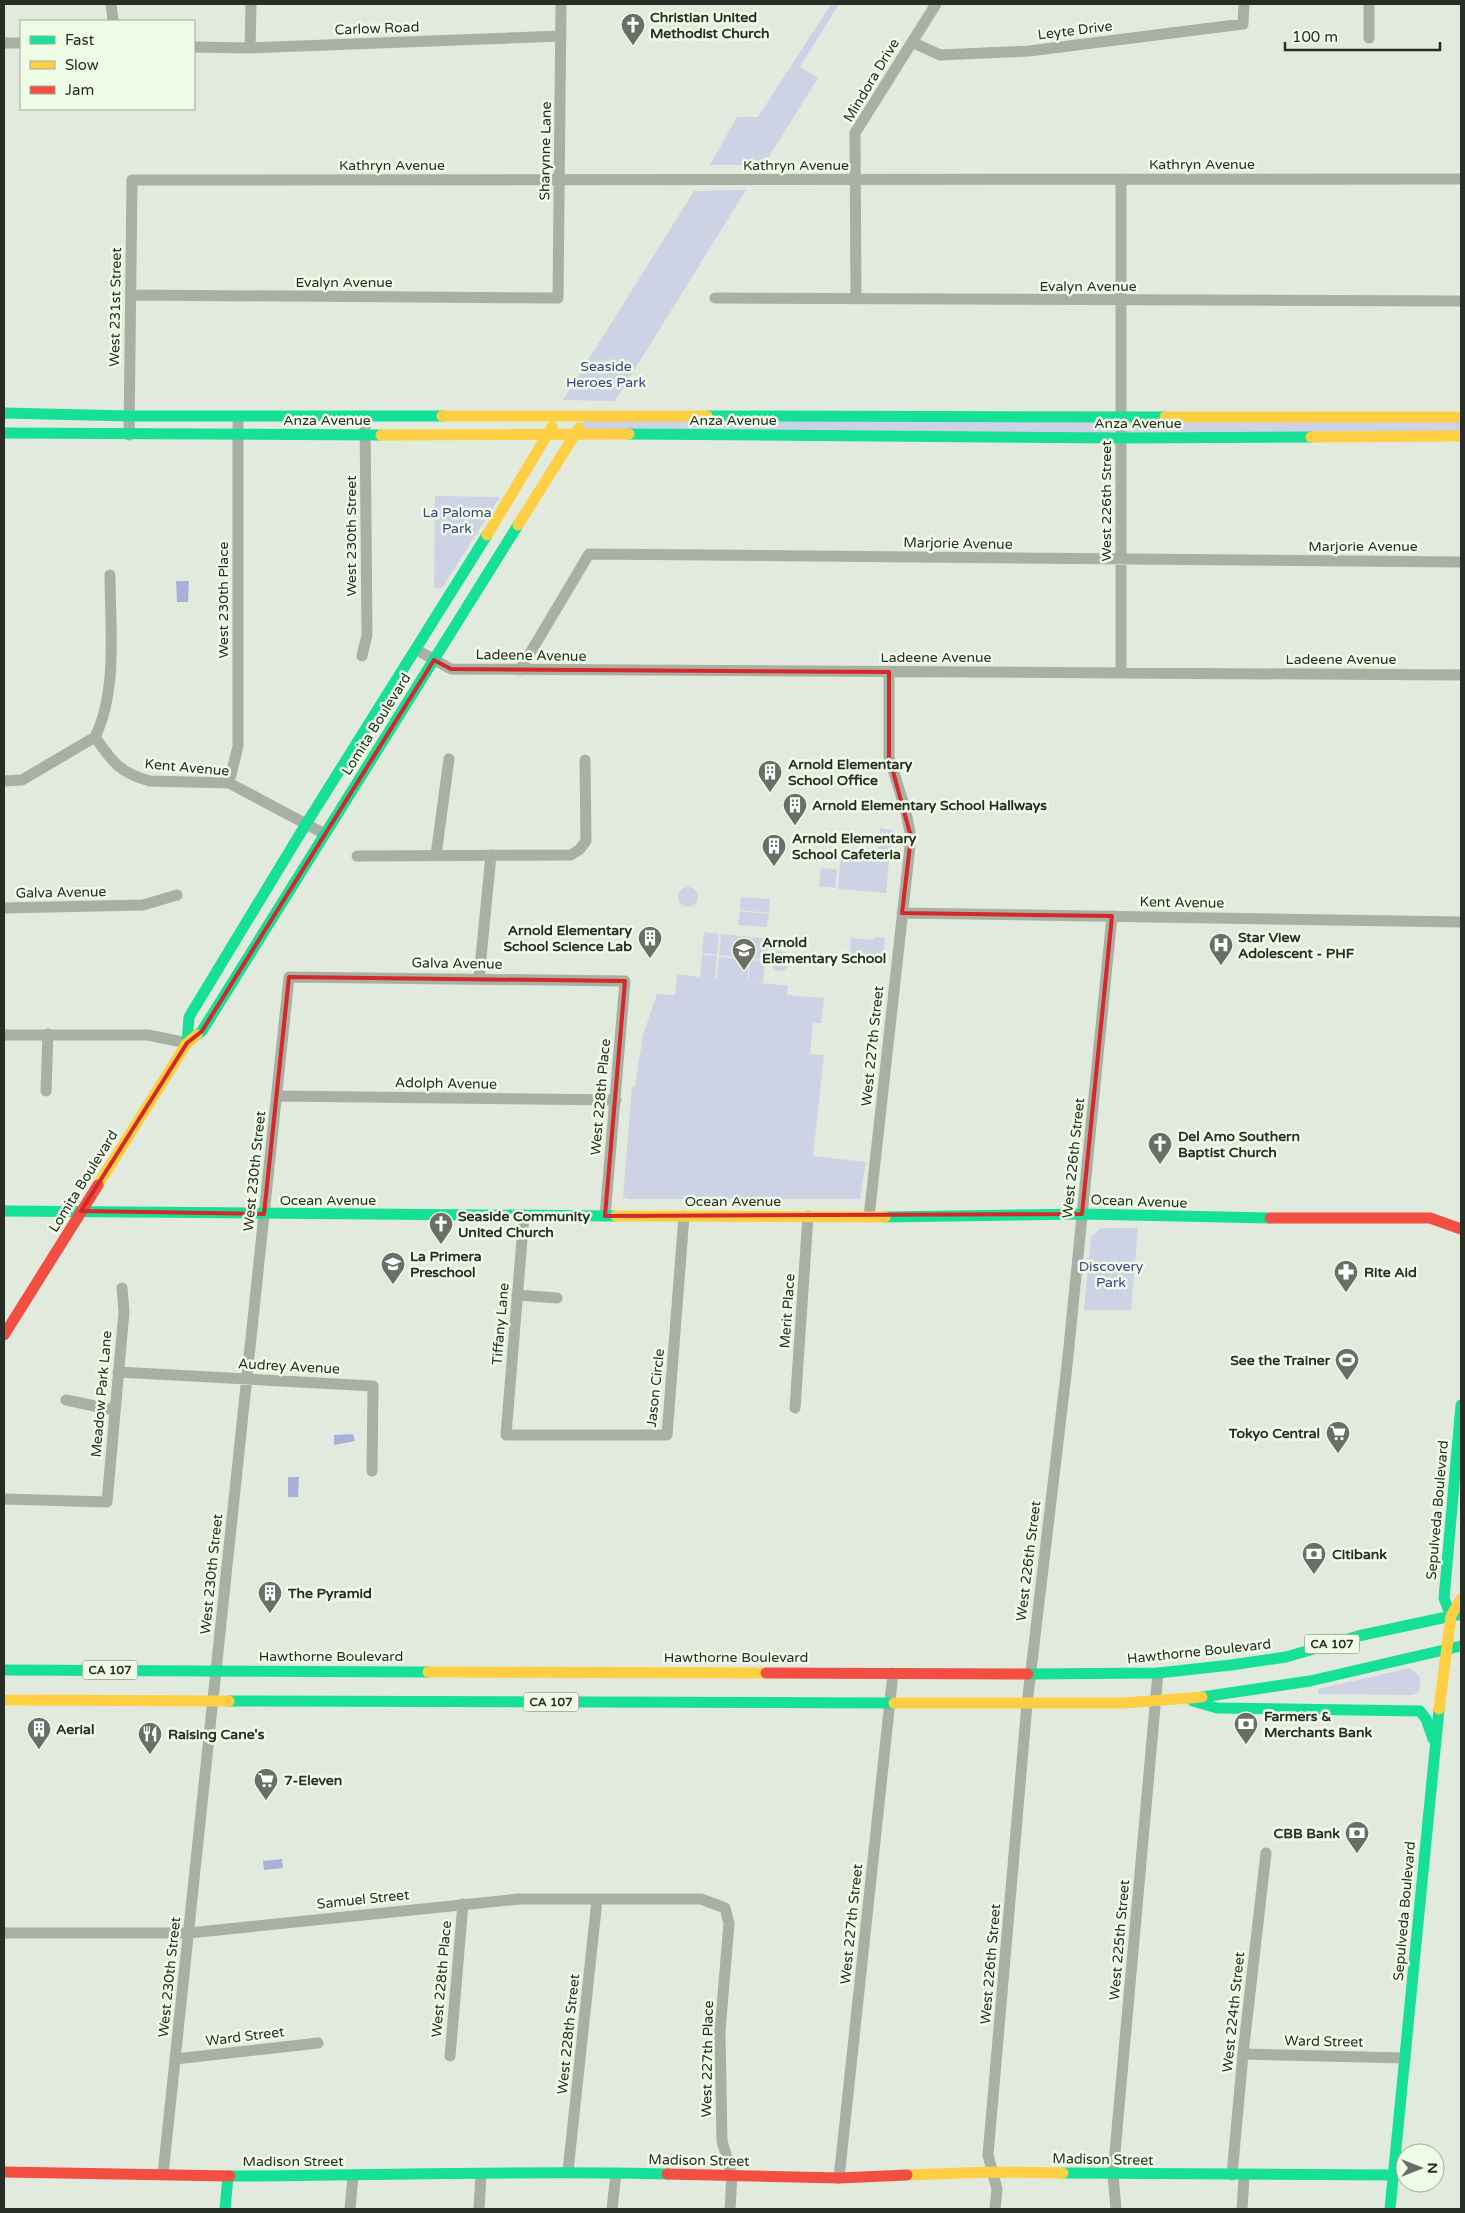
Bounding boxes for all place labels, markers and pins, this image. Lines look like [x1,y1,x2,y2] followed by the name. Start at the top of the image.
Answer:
[650,9,769,42] place label: Christian United Methodist Church
[620,12,646,46] church icon: Christian United Methodist Church
[788,756,913,789] place label: Arnold Elementary School Office
[757,759,783,793] building icon: Arnold Elementary School Office
[782,792,808,826] building icon: Arnold Elementary School Hallways
[812,797,1047,814] place label: Arnold Elementary School Hallways
[792,830,917,863] place label: Arnold Elementary School Cafeteria
[761,833,787,867] building icon: Arnold Elementary School Cafeteria
[503,922,632,955] place label: Arnold Elementary School Science Lab
[637,925,663,959] building icon: Arnold Elementary School Science Lab
[1238,929,1355,962] place label: Star View Adolescent - PHF
[1208,932,1234,966] hospital icon: Star View Adolescent - PHF
[762,934,886,967] place label: Arnold Elementary School
[731,937,757,971] school or university icon: Arnold Elementary School
[1178,1128,1300,1161] place label: Del Amo Southern Baptist Church
[1147,1131,1173,1165] church icon: Del Amo Southern Baptist Church
[458,1208,591,1241] place label: Seaside Community United Church
[428,1211,454,1245] church icon: Seaside Community United Church
[410,1248,482,1281] place label: La Primera Preschool
[380,1251,406,1285] school or university icon: La Primera Preschool
[1333,1259,1359,1293] pharmacy icon: Rite Aid
[1364,1264,1417,1281] place label: Rite Aid
[1334,1347,1360,1381] sports icon: See the Trainer
[1230,1352,1331,1369] place label: See the Trainer
[1325,1420,1351,1454] supermarket icon: Tokyo Central
[1228,1425,1320,1442] place label: Tokyo Central
[1301,1541,1327,1575] bank icon: Citibank
[1332,1546,1387,1563] place label: Citibank
[257,1580,283,1614] building icon: The Pyramid
[287,1585,372,1602] place label: The Pyramid
[1264,1708,1372,1741] place label: Farmers & Merchants Bank
[1233,1711,1259,1745] bank icon: Farmers & Merchants Bank
[26,1716,52,1750] building icon: Aerial
[56,1721,94,1738] place label: Aerial
[137,1721,163,1755] restaurant icon: Raising Cane's
[168,1726,265,1743] place label: Raising Cane's
[253,1767,279,1801] supermarket icon: 7-Eleven
[284,1772,342,1789] place label: 7-Eleven
[1344,1820,1370,1854] bank icon: CBB Bank
[1274,1825,1340,1842] place label: CBB Bank

